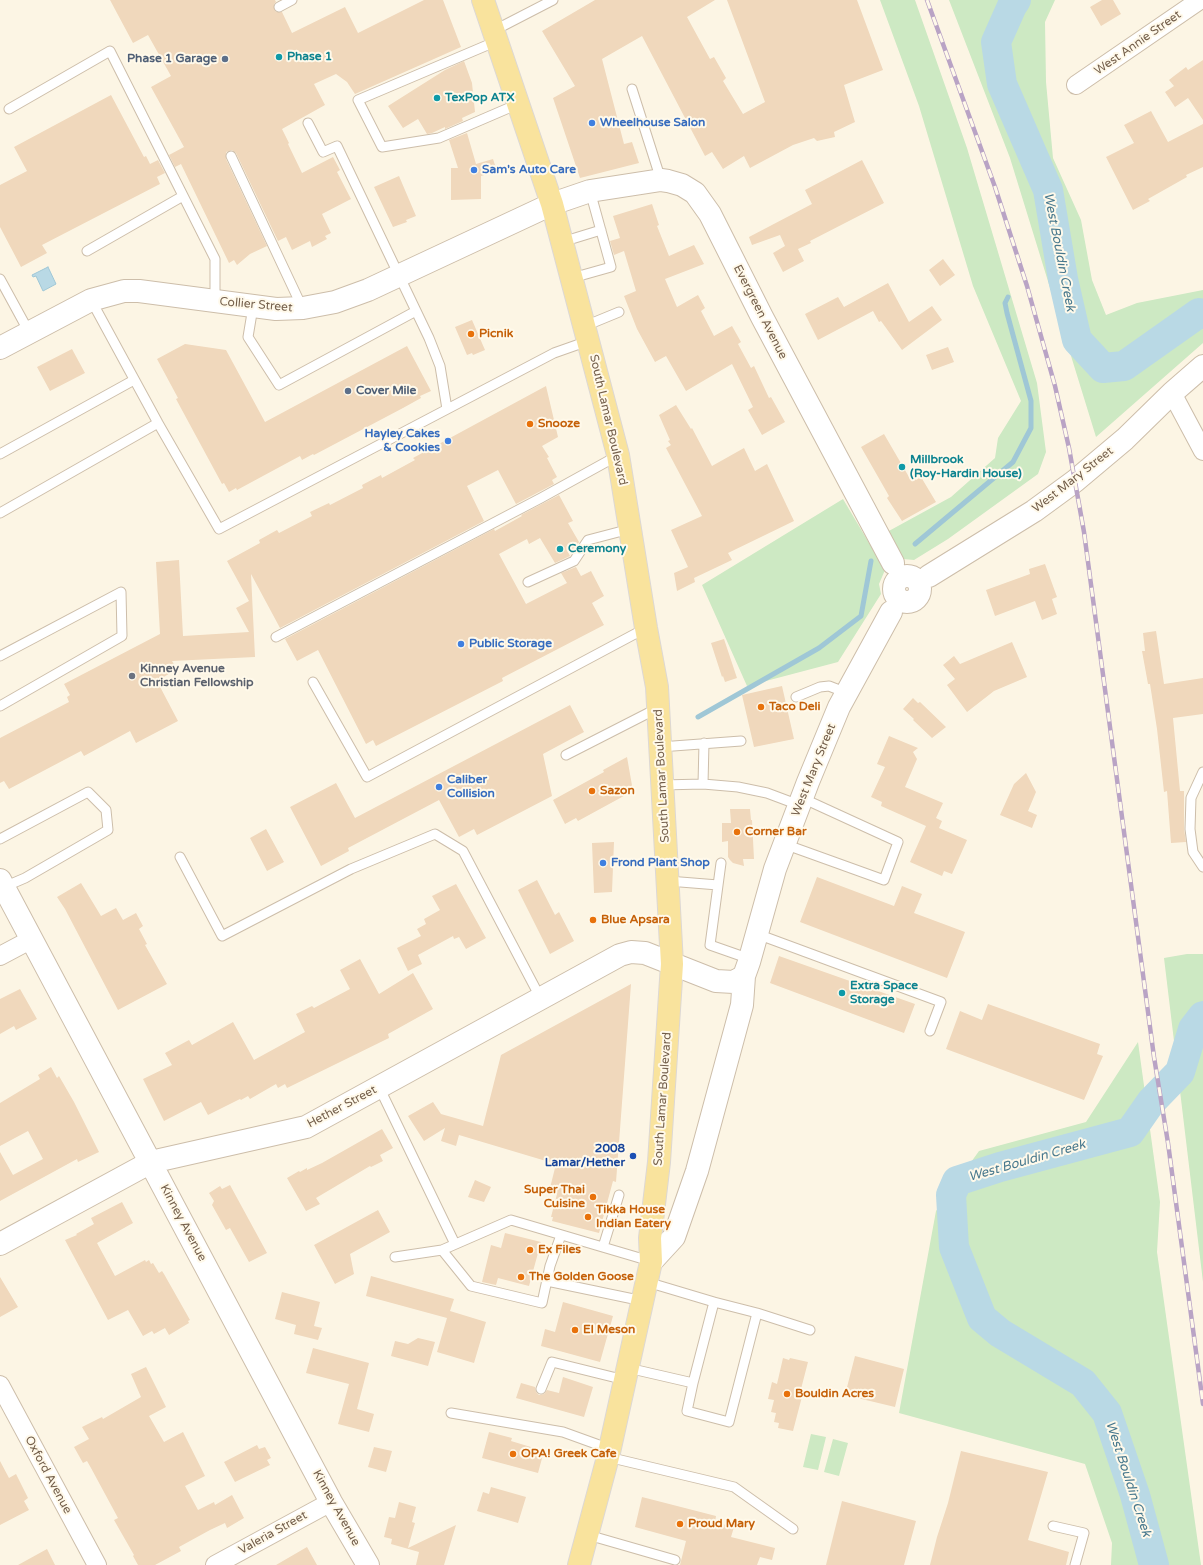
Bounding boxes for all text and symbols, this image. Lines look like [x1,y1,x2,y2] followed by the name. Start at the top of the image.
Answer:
[1092,8,1184,78] street label: West Annie Street
[287,50,332,64] place label: Phase 1
[127,52,217,66] place label: Phase 1 Garage
[274,52,284,62] marker: Phase 1
[220,54,230,64] marker: Phase 1 Garage
[445,91,515,105] place label: TexPop ATX
[432,93,442,103] marker: TexPop ATX
[600,116,705,130] place label: Wheelhouse Salon
[587,118,597,128] marker: Wheelhouse Salon
[482,163,576,177] place label: Sam's Auto Care
[469,165,479,175] marker: Sam's Auto Care
[1040,191,1078,313] water label: West Bouldin Creek
[730,262,790,362] street label: Evergreen Avenue
[219,295,293,315] street label: Collier Street
[479,327,513,341] place label: Picnik
[466,329,476,339] marker: Picnik
[586,353,630,487] street label: South Lamar Boulevard
[356,384,416,398] place label: Cover Mile
[343,386,353,396] marker: Cover Mile
[538,417,580,431] place label: Snooze
[525,419,535,429] marker: Snooze
[365,427,440,455] place label: Hayley Cakes & Cookies
[443,436,453,446] marker: Hayley Cakes & Cookies
[1030,444,1116,516] street label: West Mary Street
[910,453,1022,481] place label: Millbrook (Roy-Hardin House)
[897,462,907,472] marker: Millbrook (Roy-Hardin House)
[568,542,626,556] place label: Ceremony
[555,544,565,554] marker: Ceremony
[469,637,552,651] place label: Public Storage
[456,639,466,649] marker: Public Storage
[140,662,254,690] place label: Kinney Avenue Christian Fellowship
[127,671,137,681] marker: Kinney Avenue Christian Fellowship
[769,700,820,714] place label: Taco Deli
[756,702,766,712] marker: Taco Deli
[651,709,673,843] street label: South Lamar Boulevard
[789,722,839,818] street label: West Mary Street
[447,773,495,801] place label: Caliber Collision
[434,782,444,792] marker: Caliber Collision
[600,784,635,798] place label: Sazon
[587,786,597,796] marker: Sazon
[745,825,807,839] place label: Corner Bar
[732,827,742,837] marker: Corner Bar
[611,856,710,870] place label: Frond Plant Shop
[598,858,608,868] marker: Frond Plant Shop
[601,913,670,927] place label: Blue Apsara
[588,915,598,925] marker: Blue Apsara
[850,979,918,1007] place label: Extra Space Storage
[837,988,847,998] marker: Extra Space Storage
[651,1032,675,1166] street label: South Lamar Boulevard
[305,1083,379,1131] street label: Hether Street
[967,1137,1087,1185] water label: West Bouldin Creek
[545,1142,625,1170] place label: 2008 Lamar/Hether
[628,1151,638,1161] marker: 2008 Lamar/Hether
[157,1182,209,1264] street label: Kinney Avenue
[524,1183,585,1211] place label: Super Thai Cuisine
[588,1192,598,1202] marker: Super Thai Cuisine
[596,1203,671,1231] place label: Tikka House Indian Eatery
[583,1212,593,1222] marker: Tikka House Indian Eatery
[538,1243,581,1257] place label: Ex Files
[525,1245,535,1255] marker: Ex Files
[529,1270,634,1284] place label: The Golden Goose
[516,1272,526,1282] marker: The Golden Goose
[583,1323,635,1337] place label: El Meson
[570,1325,580,1335] marker: El Meson
[795,1387,874,1401] place label: Bouldin Acres
[782,1389,792,1399] marker: Bouldin Acres
[1102,1419,1154,1539] water label: West Bouldin Creek
[21,1434,75,1516] street label: Oxford Avenue
[521,1447,616,1461] place label: OPA! Greek Cafe
[508,1449,518,1459] marker: OPA! Greek Cafe
[309,1467,363,1549] street label: Kinney Avenue
[236,1508,310,1558] street label: Valeria Street
[688,1517,755,1531] place label: Proud Mary
[675,1519,685,1529] marker: Proud Mary

